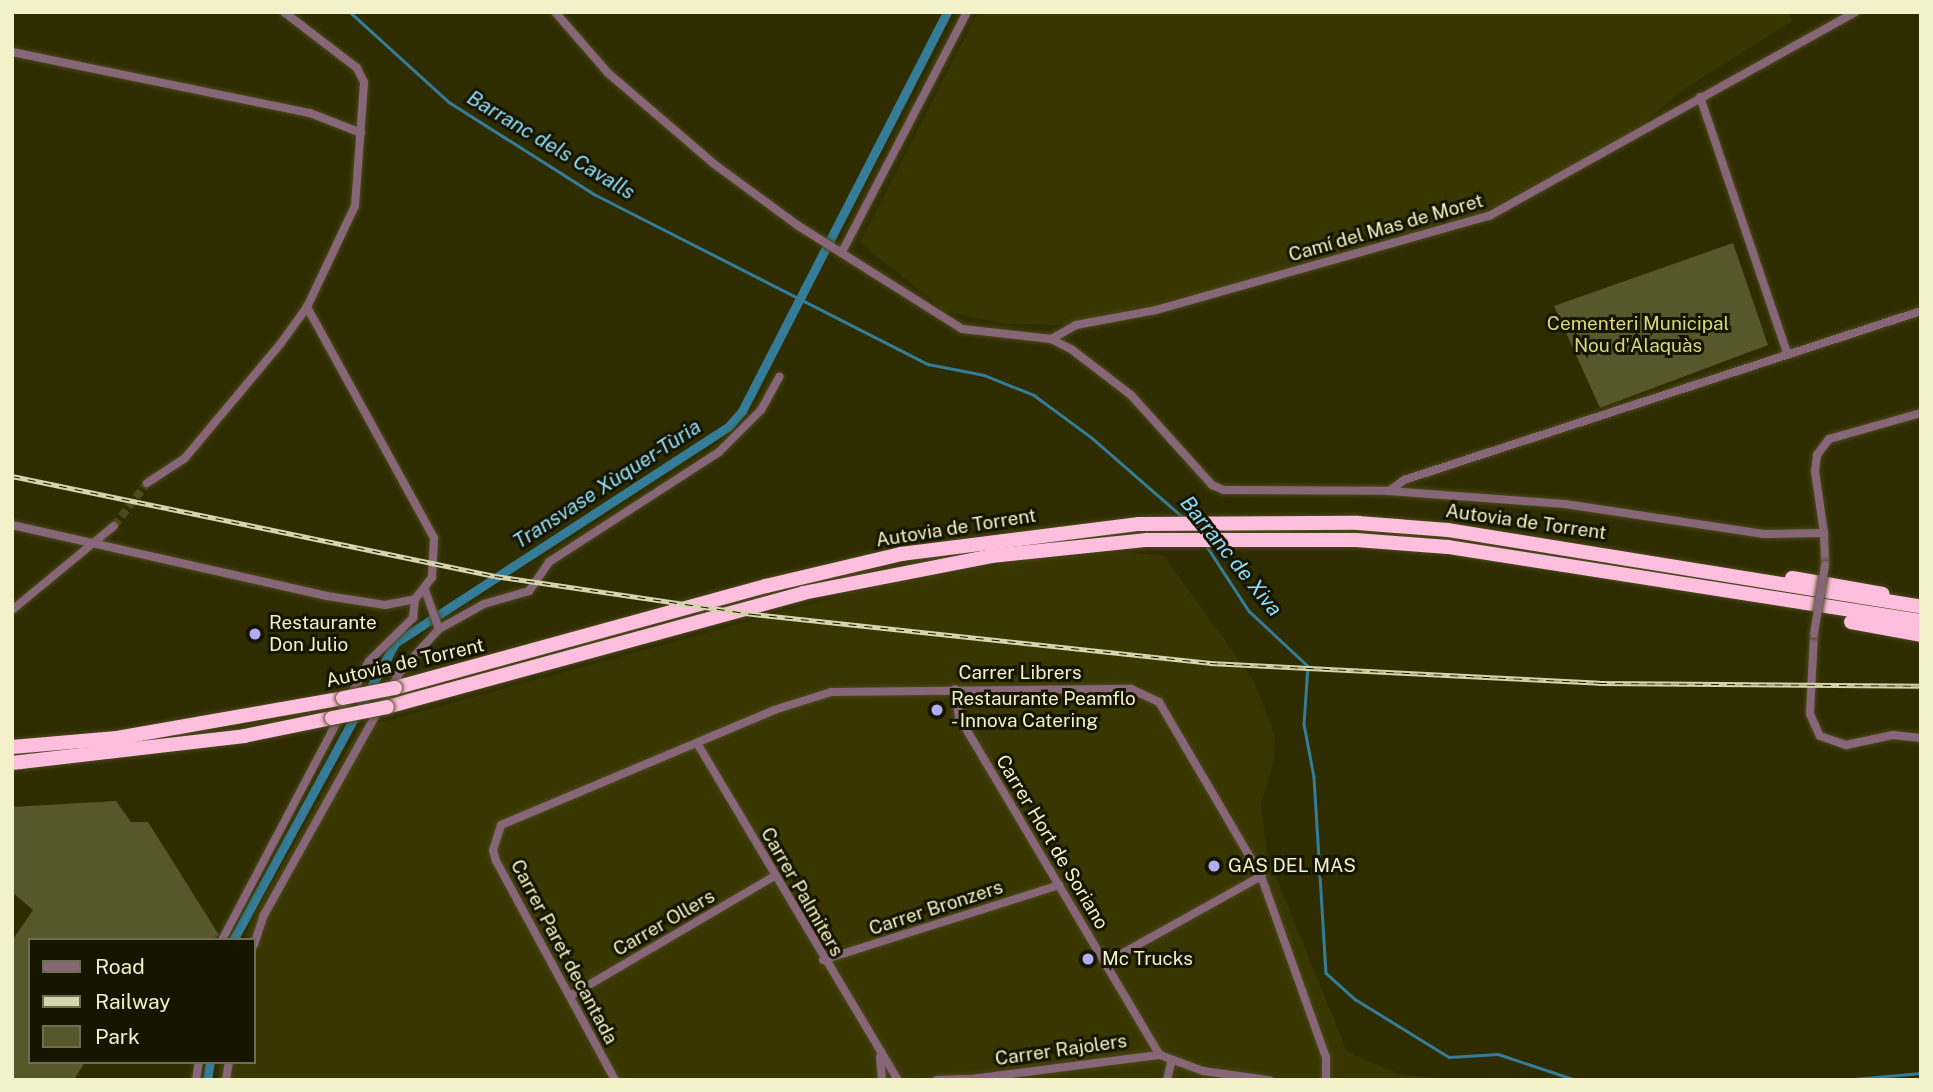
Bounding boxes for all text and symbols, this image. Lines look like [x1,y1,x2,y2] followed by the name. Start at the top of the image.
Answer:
[462,85,640,205] water label: Barranc dels Cavalls
[1286,189,1486,267] street label: Camí del Mas de Moret
[1547,313,1729,357] park label: Cementeri Municipal Nou d'Alaquàs
[508,414,706,554] water label: Transvase Xùquer-Tùria
[1175,491,1287,621] water label: Barranc de Xiva
[1444,499,1608,545] street label: Autovia de Torrent
[874,504,1038,552] street label: Autovia de Torrent
[269,612,377,656] place label: Restaurante Don Julio
[247,626,263,642] marker: Restaurante Don Julio
[323,634,487,692] street label: Autovia de Torrent
[958,662,1082,684] street label: Carrer Librers
[951,688,1136,732] place label: Restaurante Peamflo - Innova Catering
[929,702,945,718] marker: Restaurante Peamflo - Innova Catering
[991,750,1113,934] street label: Carrer Hort de Soriano
[756,823,848,961] street label: Carrer Palmiters
[1228,855,1356,877] place label: GAS DEL MAS
[506,856,622,1048] street label: Carrer Paret decantada
[1206,858,1222,874] marker: GAS DEL MAS
[866,876,1006,940] street label: Carrer Bronzers
[609,885,719,961] street label: Carrer Ollers
[28,938,256,1064] legend
[1102,948,1193,970] place label: Mc Trucks
[1080,951,1096,967] marker: Mc Trucks
[95,954,145,979] text: Road
[95,989,171,1014] text: Railway
[95,1024,140,1049] text: Park
[994,1029,1128,1071] street label: Carrer Rajolers

